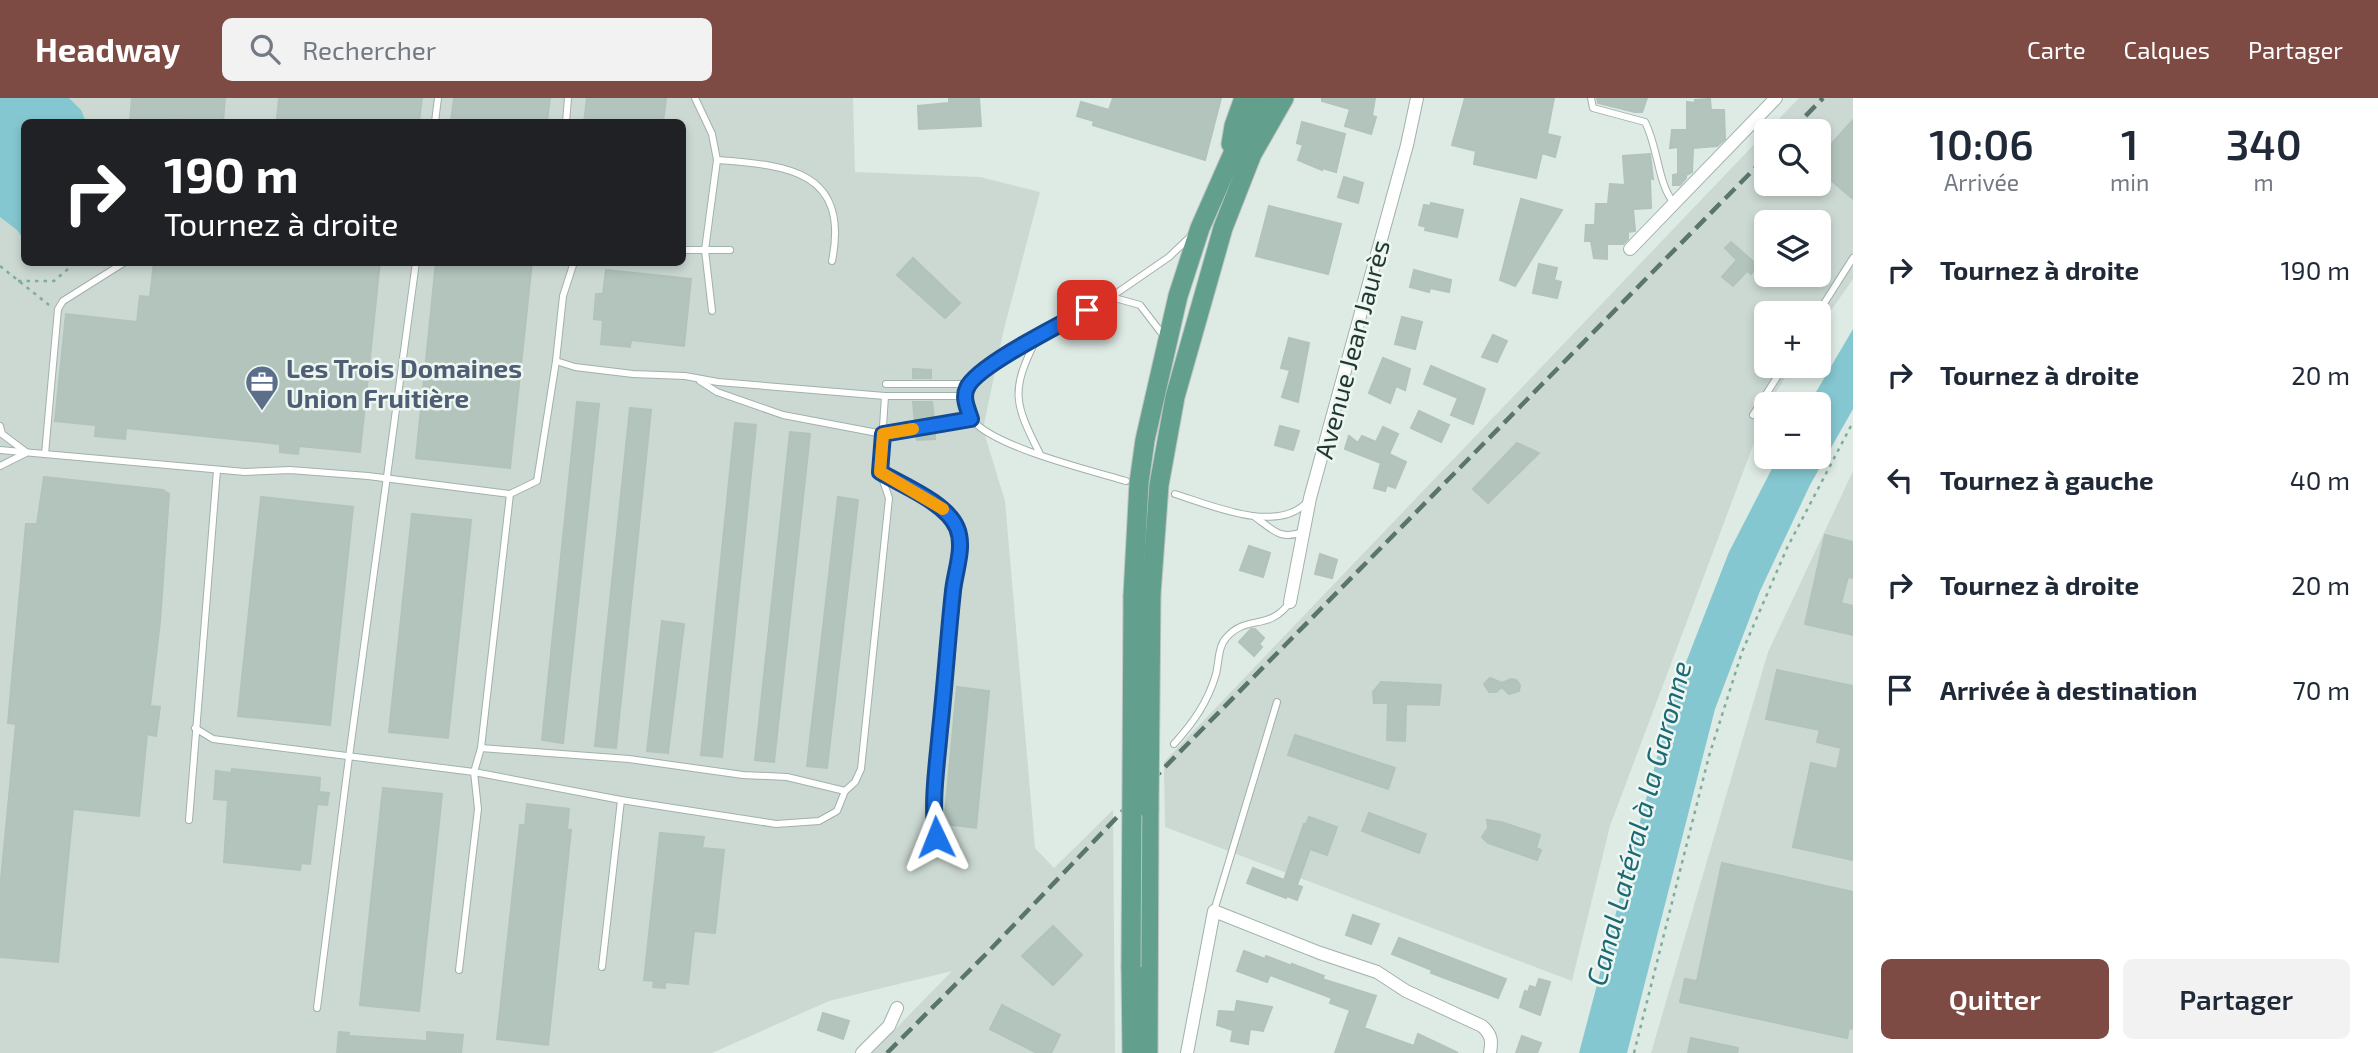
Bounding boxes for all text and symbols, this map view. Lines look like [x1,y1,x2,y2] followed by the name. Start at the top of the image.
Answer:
[222,18,712,81] search box
[35,29,180,69] text: Headway
[246,30,284,68] icon: search
[302,34,436,65] text: Rechercher
[2027,35,2086,64] text: Carte
[2124,35,2210,64] text: Calques
[2248,35,2343,64] text: Partager
[1929,118,2034,168] text: 10:06
[2121,118,2139,168] text: 1
[2226,118,2302,168] text: 340
[1754,119,1831,469] map controls
[1754,119,1831,196] button: search
[164,144,299,203] text: 190 m
[49,147,140,238] icon: right
[1944,168,2019,196] text: Arrivée
[2110,168,2149,196] text: min
[2254,168,2274,196] text: m
[164,204,398,242] text: Tournez à droite
[1754,210,1831,287] button: layers
[1307,236,1395,462] street label: Avenue Jean Jaurès
[1881,251,1919,289] icon: right
[1940,254,2139,285] text: Tournez à droite
[2281,254,2350,285] text: 190 m
[1057,280,1117,340] pin
[1068,291,1106,329] icon: arrive
[1754,301,1831,378] button: +
[286,352,522,413] place label: Les Trois Domaines Union Fruitière
[1881,356,1919,394] icon: right
[1940,359,2139,390] text: Tournez à droite
[2291,359,2350,390] text: 20 m
[243,363,281,412] office icon: Les Trois Domaines Union Fruitière
[1754,392,1831,469] button: −
[1881,461,1919,499] icon: left
[1940,464,2154,495] text: Tournez à gauche
[2290,464,2350,495] text: 40 m
[1881,566,1919,604] icon: right
[1940,569,2139,600] text: Tournez à droite
[2291,569,2350,600] text: 20 m
[1578,657,1698,989] water label: Canal Latéral à la Garonne
[1881,671,1919,709] icon: arrive
[1940,674,2197,705] text: Arrivée à destination
[2292,674,2350,705] text: 70 m
[899,800,973,874] position arrow
[1881,959,2109,1039] button: Quitter
[2123,959,2350,1039] button: Partager

